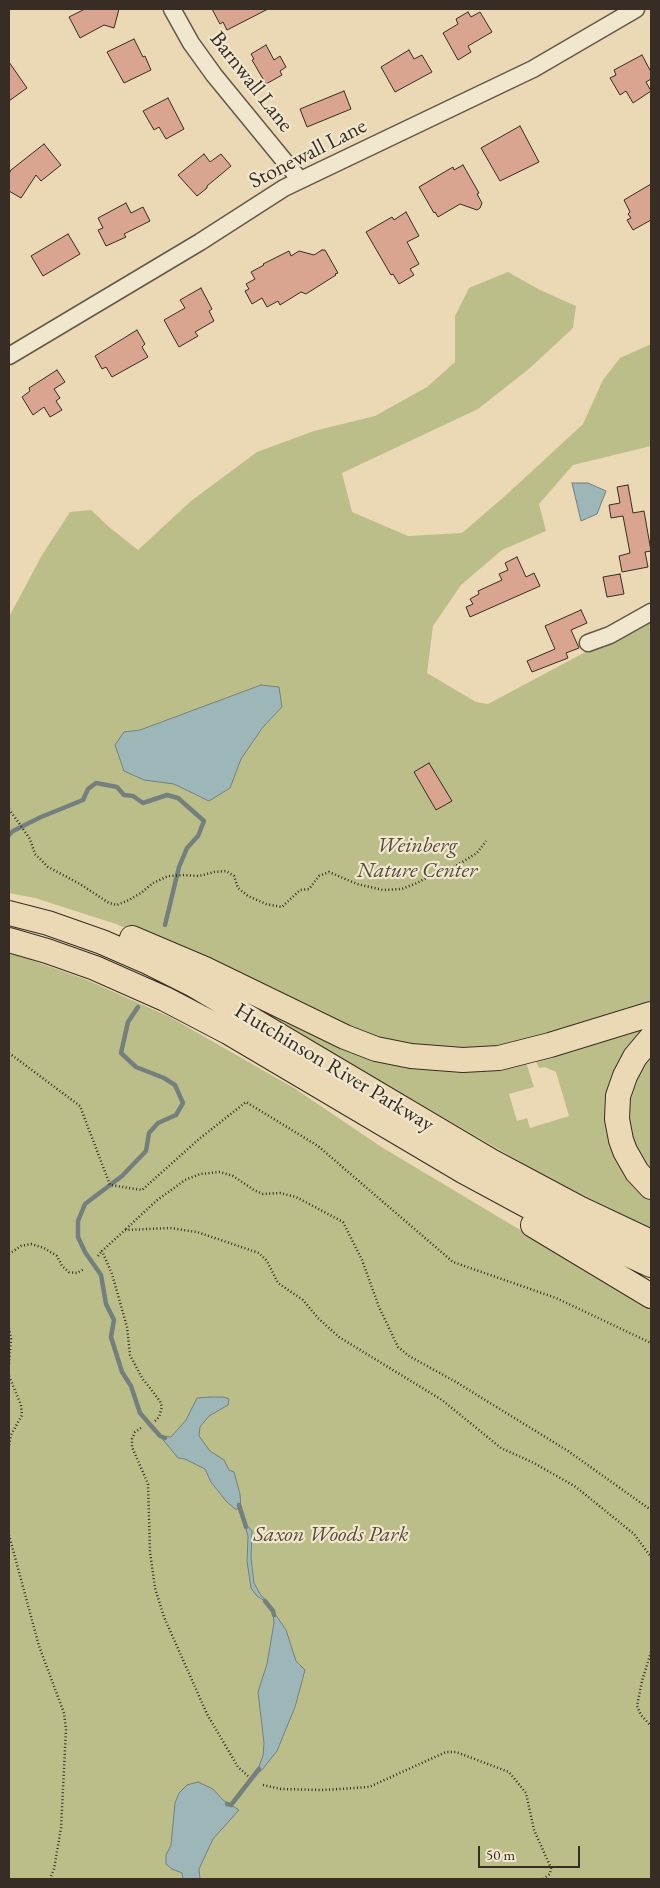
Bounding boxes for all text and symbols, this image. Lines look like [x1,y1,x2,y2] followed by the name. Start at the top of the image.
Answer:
[204,26,298,138] street label: Barnwall Lane
[245,113,371,195] street label: Stonewall Lane
[357,833,477,884] park label: Weinberg Nature Center
[229,998,439,1138] street label: Hutchinson River Parkway
[254,1522,408,1548] park label: Saxon Woods Park
[480,1836,582,1868] scale bar
[486,1845,515,1864] text: 50 m

